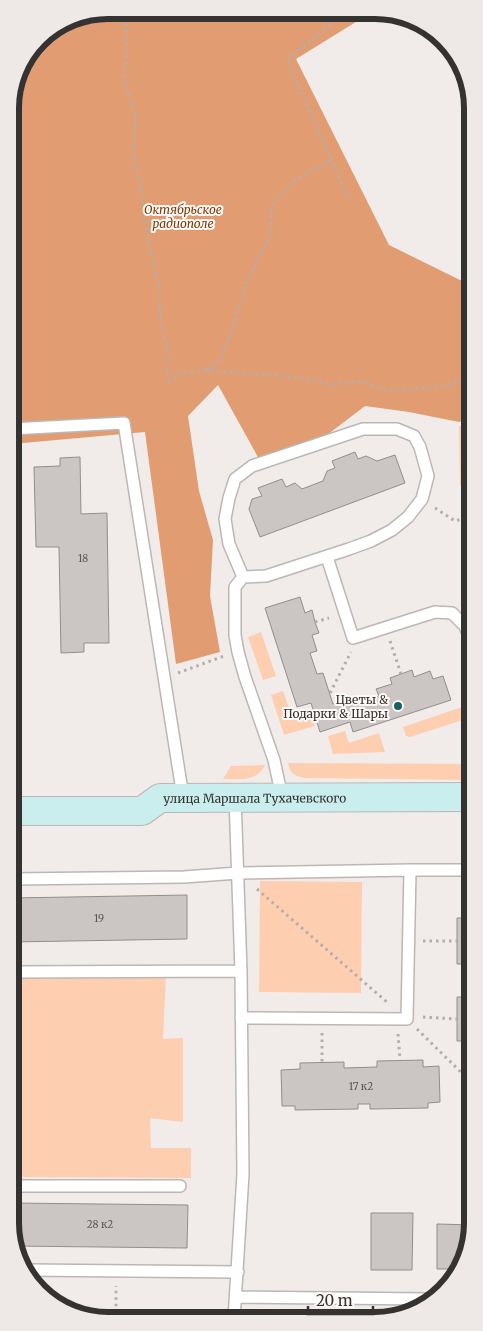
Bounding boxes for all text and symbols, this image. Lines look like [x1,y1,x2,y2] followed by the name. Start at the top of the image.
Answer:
[144,202,222,231] park label: Октябрьское радиополе
[78,552,88,565] house number: 18
[283,692,388,721] place label: Цветы & Подарки & Шары
[392,700,404,712] marker: Цветы & Подарки & Шары
[163,790,346,805] street label: улица Маршала Тухачевского
[94,912,104,925] house number: 19
[349,1080,373,1093] house number: 17 к2
[87,1218,113,1231] house number: 28 к2
[308,1284,373,1316] scale bar
[316,1291,353,1310] text: 20 m

